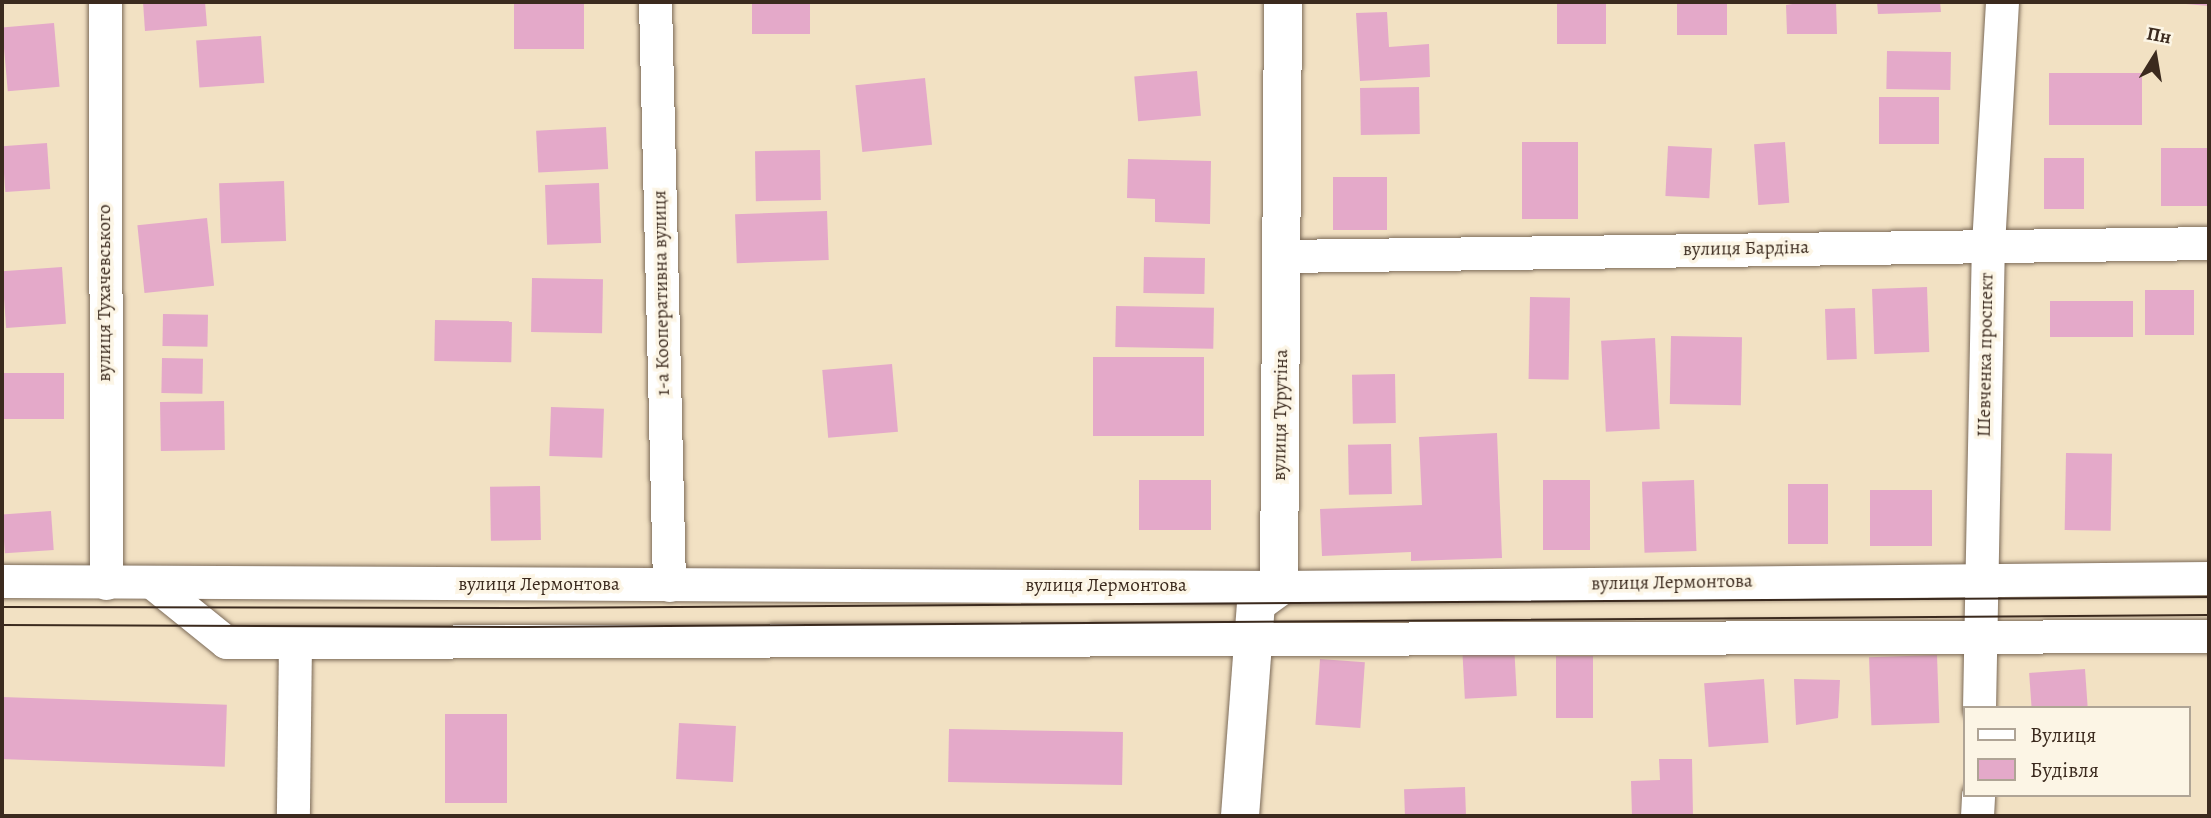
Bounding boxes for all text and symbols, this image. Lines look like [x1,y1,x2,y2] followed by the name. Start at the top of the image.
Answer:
[2144,20,2174,51] text: Пн
[2120,21,2190,91] north arrow
[649,190,675,396] street label: 1-а Кооперативна вулиця
[94,204,116,382] street label: вулиця Тухачевського
[1683,236,1809,262] street label: вулиця Бардіна
[1973,272,1999,438] street label: Шевченка проспект
[1268,349,1294,481] street label: вулиця Турутіна
[1591,570,1753,596] street label: вулиця Лермонтова
[458,574,620,596] street label: вулиця Лермонтова
[1025,575,1187,597] street label: вулиця Лермонтова
[1962,706,2190,797] legend
[2030,721,2096,749] text: Вулиця
[2030,756,2099,784] text: Будівля

